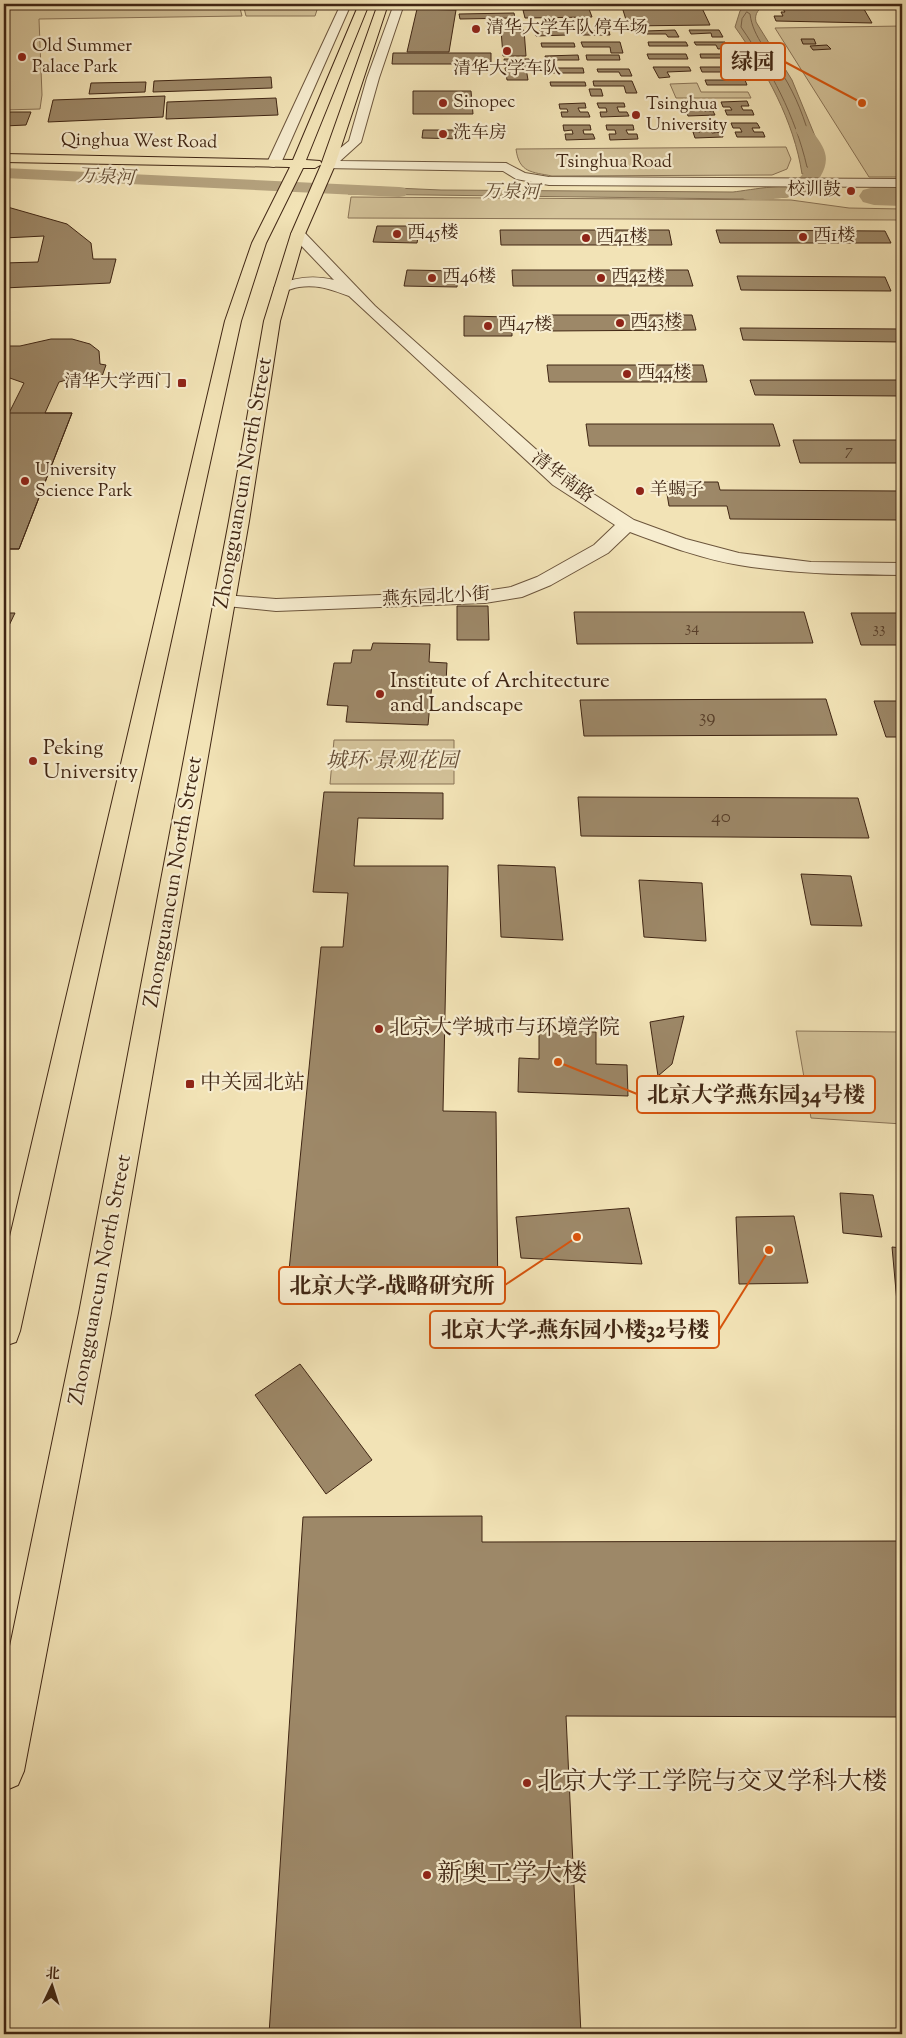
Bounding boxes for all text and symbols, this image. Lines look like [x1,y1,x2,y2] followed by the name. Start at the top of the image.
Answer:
[486,16,648,42] place label: 清华大学车队停车场
[470,23,482,35] marker: 清华大学车队停车场
[32,34,132,81] place label: Old Summer Palace Park
[721,43,785,80] callout: 绿园
[501,45,513,57] marker: 清华大学车队
[731,48,775,80] text: 绿园
[16,51,28,63] marker: Old Summer Palace Park
[453,57,561,83] place label: 清华大学车队
[453,90,515,116] place label: Sinopec
[646,92,728,139] place label: Tsinghua University
[437,97,449,109] marker: Sinopec
[630,109,642,121] marker: Tsinghua University
[453,121,507,147] place label: 洗车房
[61,128,217,156] street label: Qinghua West Road
[437,128,449,140] marker: 洗车房
[556,150,672,176] street label: Tsinghua Road
[77,163,138,193] water label: 万泉河
[787,178,841,204] place label: 校训鼓
[482,179,543,207] water label: 万泉河
[845,185,857,197] marker: 校训鼓
[407,221,458,247] place label: 西45楼
[813,224,855,250] place label: 西1楼
[596,225,647,251] place label: 西41楼
[391,228,403,240] marker: 西45楼
[797,231,809,243] marker: 西1楼
[580,232,592,244] marker: 西41楼
[442,265,496,291] place label: 西46楼
[611,265,665,291] place label: 西42楼
[426,272,438,284] marker: 西46楼
[595,272,607,284] marker: 西42楼
[630,310,682,336] place label: 西43楼
[498,313,552,339] place label: 西47楼
[614,317,626,329] marker: 西43楼
[482,320,494,332] marker: 西47楼
[207,355,281,611] street label: Zhongguancun North Street
[637,361,691,387] place label: 西44楼
[621,368,633,380] marker: 西44楼
[64,370,172,396] place label: 清华大学西门
[176,377,188,389] marker: 清华大学西门
[845,440,853,463] house number: 7
[525,446,599,510] street label: 清华南路
[35,458,133,505] place label: University Science Park
[19,475,31,487] marker: University Science Park
[650,478,704,504] place label: 羊蝎子
[634,485,646,497] marker: 羊蝎子
[381,582,491,614] street label: 燕东园北小街
[685,617,699,640] house number: 34
[873,618,885,641] house number: 33
[390,667,610,721] place label: Institute of Architecture and Landscape
[374,688,386,700] marker: Institute of Architecture and Landscape
[699,704,715,731] house number: 39
[43,734,139,788] place label: Peking University
[326,747,461,777] park label: 城环·景观花园
[137,754,211,1010] street label: Zhongguancun North Street
[27,755,39,767] marker: Peking University
[711,804,731,831] house number: 40
[389,1014,620,1044] place label: 北京大学城市与环境学院
[373,1023,385,1035] marker: 北京大学城市与环境学院
[200,1069,305,1099] place label: 中关园北站
[637,1076,875,1113] callout: 北京大学燕东园34号楼
[184,1078,196,1090] marker: 中关园北站
[647,1081,865,1113] text: 北京大学燕东园34号楼
[62,1152,140,1408] street label: Zhongguancun North Street
[279,1267,505,1304] callout: 北京大学-战略研究所
[289,1272,495,1304] text: 北京大学-战略研究所
[430,1311,719,1348] callout: 北京大学-燕东园小楼32号楼
[441,1316,709,1348] text: 北京大学-燕东园小楼32号楼
[537,1765,887,1801] place label: 北京大学工学院与交叉学科大楼
[521,1777,533,1789] marker: 北京大学工学院与交叉学科大楼
[437,1857,587,1893] place label: 新奥工学大楼
[421,1869,433,1881] marker: 新奥工学大楼
[28,1960,78,2010] north arrow
[45,1965,60,1985] text: 北

